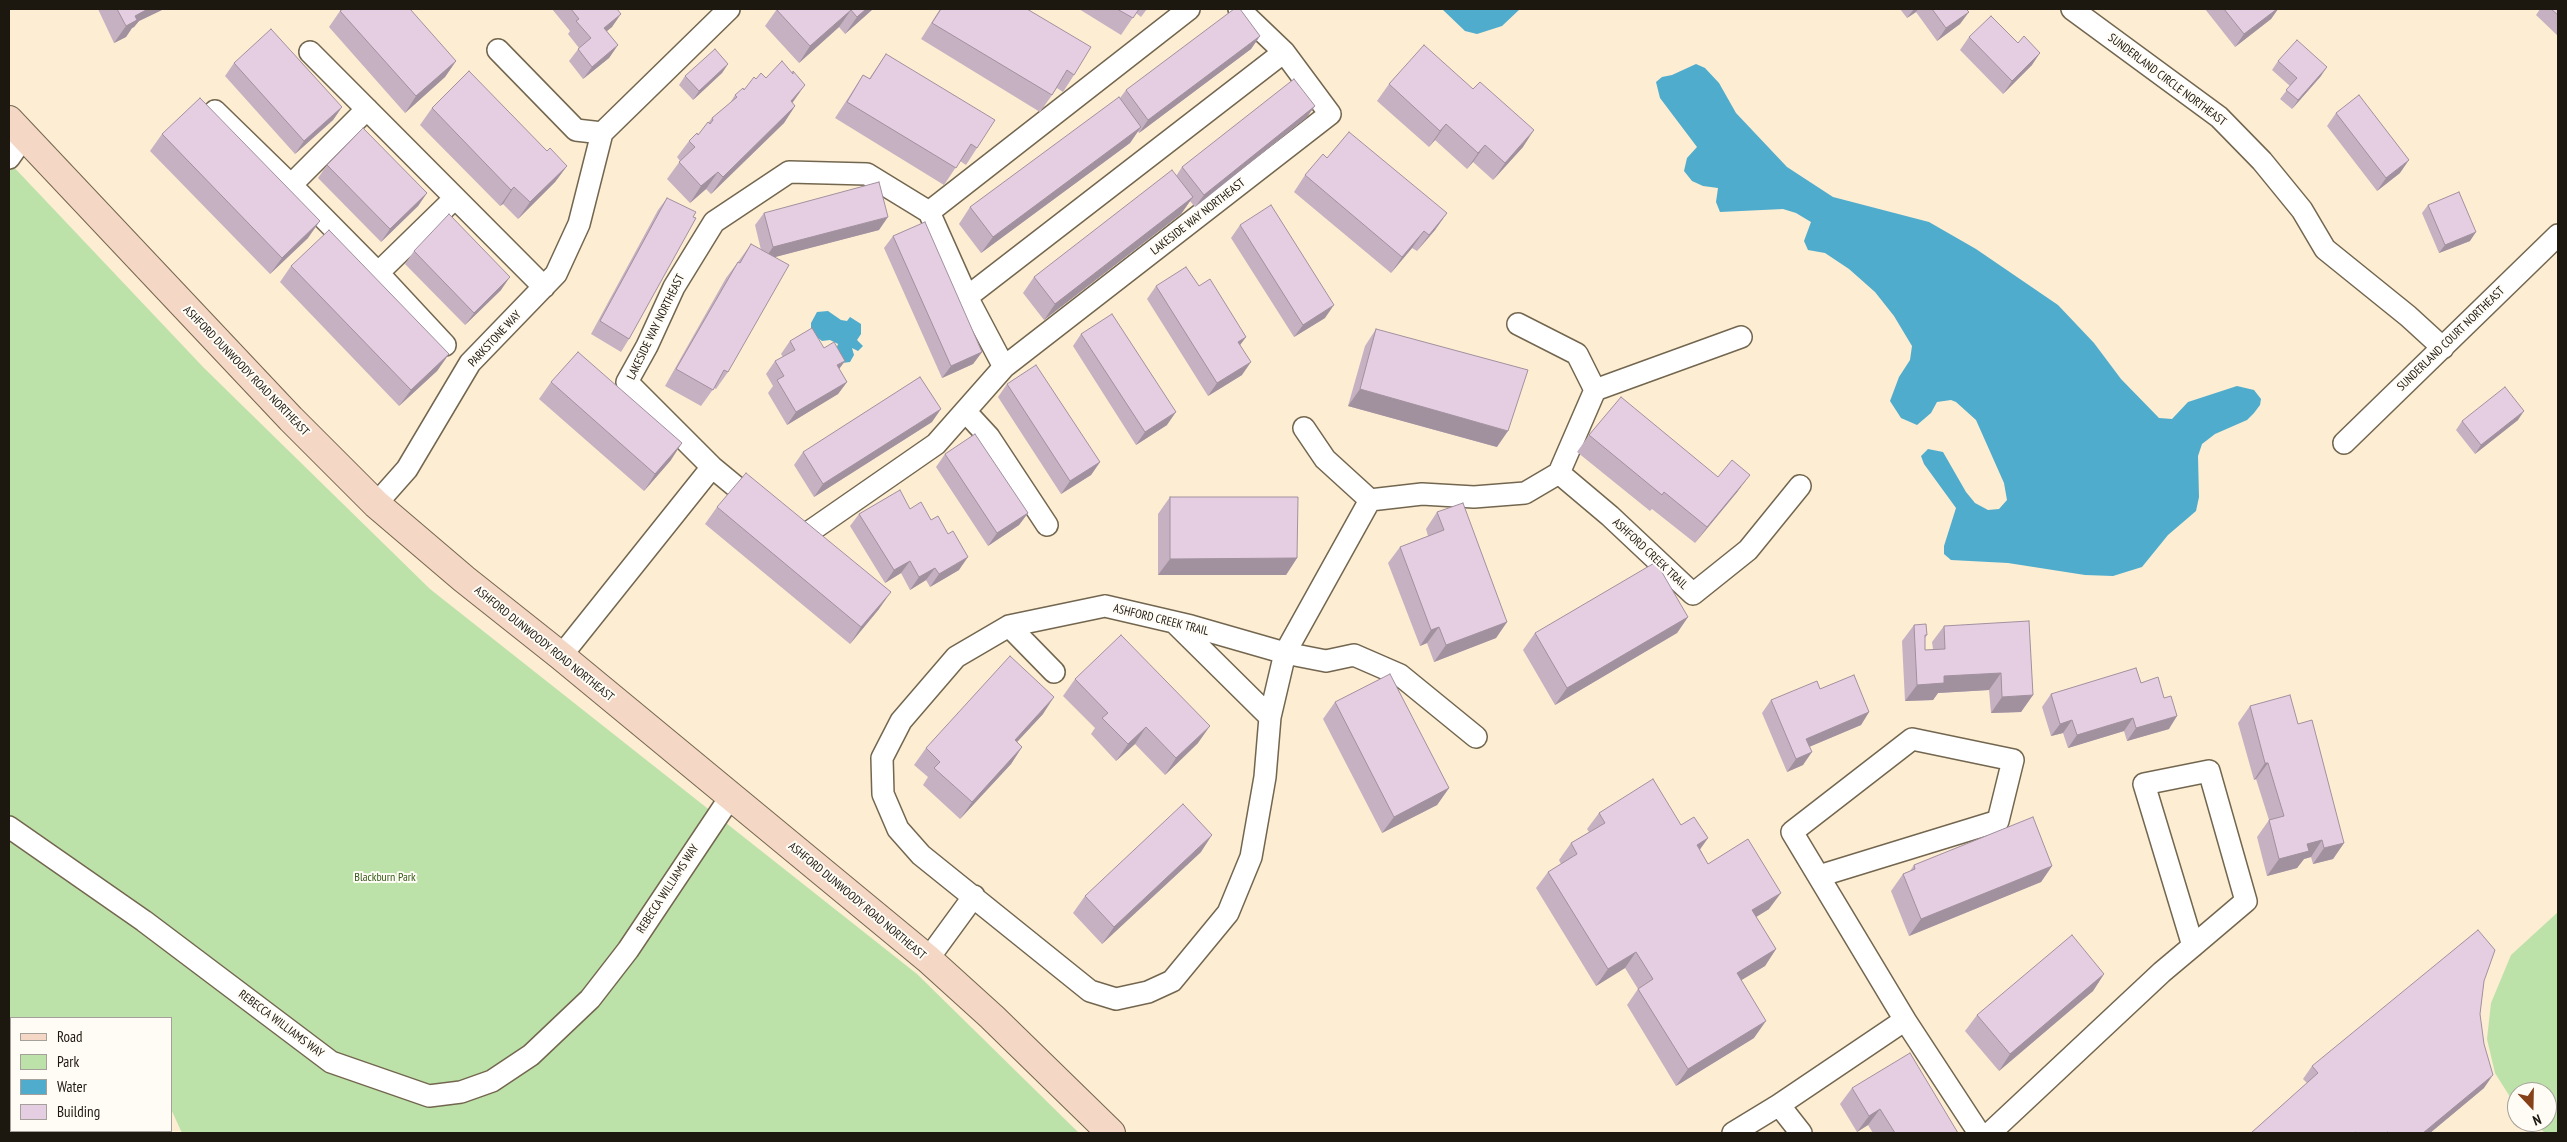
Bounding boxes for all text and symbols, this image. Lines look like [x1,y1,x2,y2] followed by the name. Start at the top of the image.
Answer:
[2105,31,2229,129] street label: SUNDERLAND CIRCLE NORTHEAST
[1148,176,1248,258] street label: LAKESIDE WAY NORTHEAST
[624,272,688,382] street label: LAKESIDE WAY NORTHEAST
[2394,284,2508,394] street label: SUNDERLAND COURT NORTHEAST
[180,303,312,439] street label: ASHFORD DUNWOODY ROAD NORTHEAST
[465,308,525,370] street label: PARKSTONE WAY
[1609,515,1691,593] street label: ASHFORD CREEK TRAIL
[471,583,617,705] street label: ASHFORD DUNWOODY ROAD NORTHEAST
[1112,601,1210,639] street label: ASHFORD CREEK TRAIL
[785,839,929,963] street label: ASHFORD DUNWOODY ROAD NORTHEAST
[634,842,702,936] street label: REBECCA WILLIAMS WAY
[354,871,416,885] park label: Blackburn Park
[235,987,327,1061] street label: REBECCA WILLIAMS WAY
[10,1017,172,1132] legend
[57,1027,83,1046] text: Road
[57,1052,79,1071] text: Park
[57,1077,87,1096] text: Water
[2507,1082,2557,1132] north arrow
[57,1102,100,1121] text: Building
[2530,1110,2544,1130] text: N

